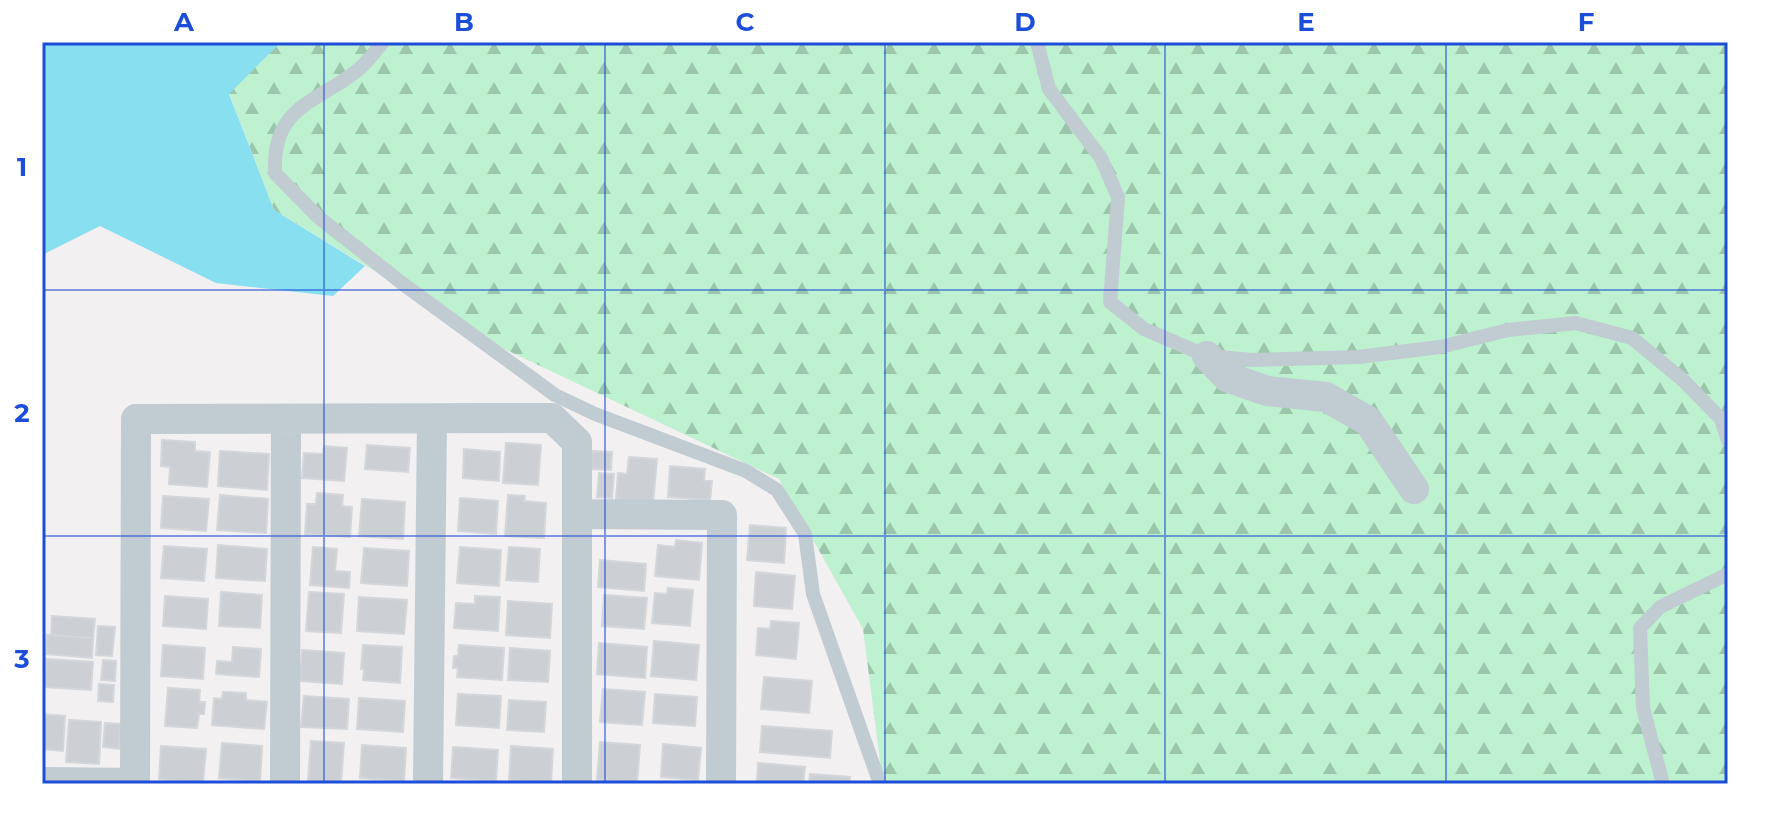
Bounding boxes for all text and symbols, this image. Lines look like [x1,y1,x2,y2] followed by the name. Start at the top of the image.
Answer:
[173,6,195,38] text: A
[454,6,474,38] text: B
[736,6,755,38] text: C
[1014,6,1036,38] text: D
[1297,6,1315,38] text: E
[1578,6,1594,38] text: F
[17,151,27,183] text: 1
[14,397,30,429] text: 2
[13,643,30,675] text: 3

